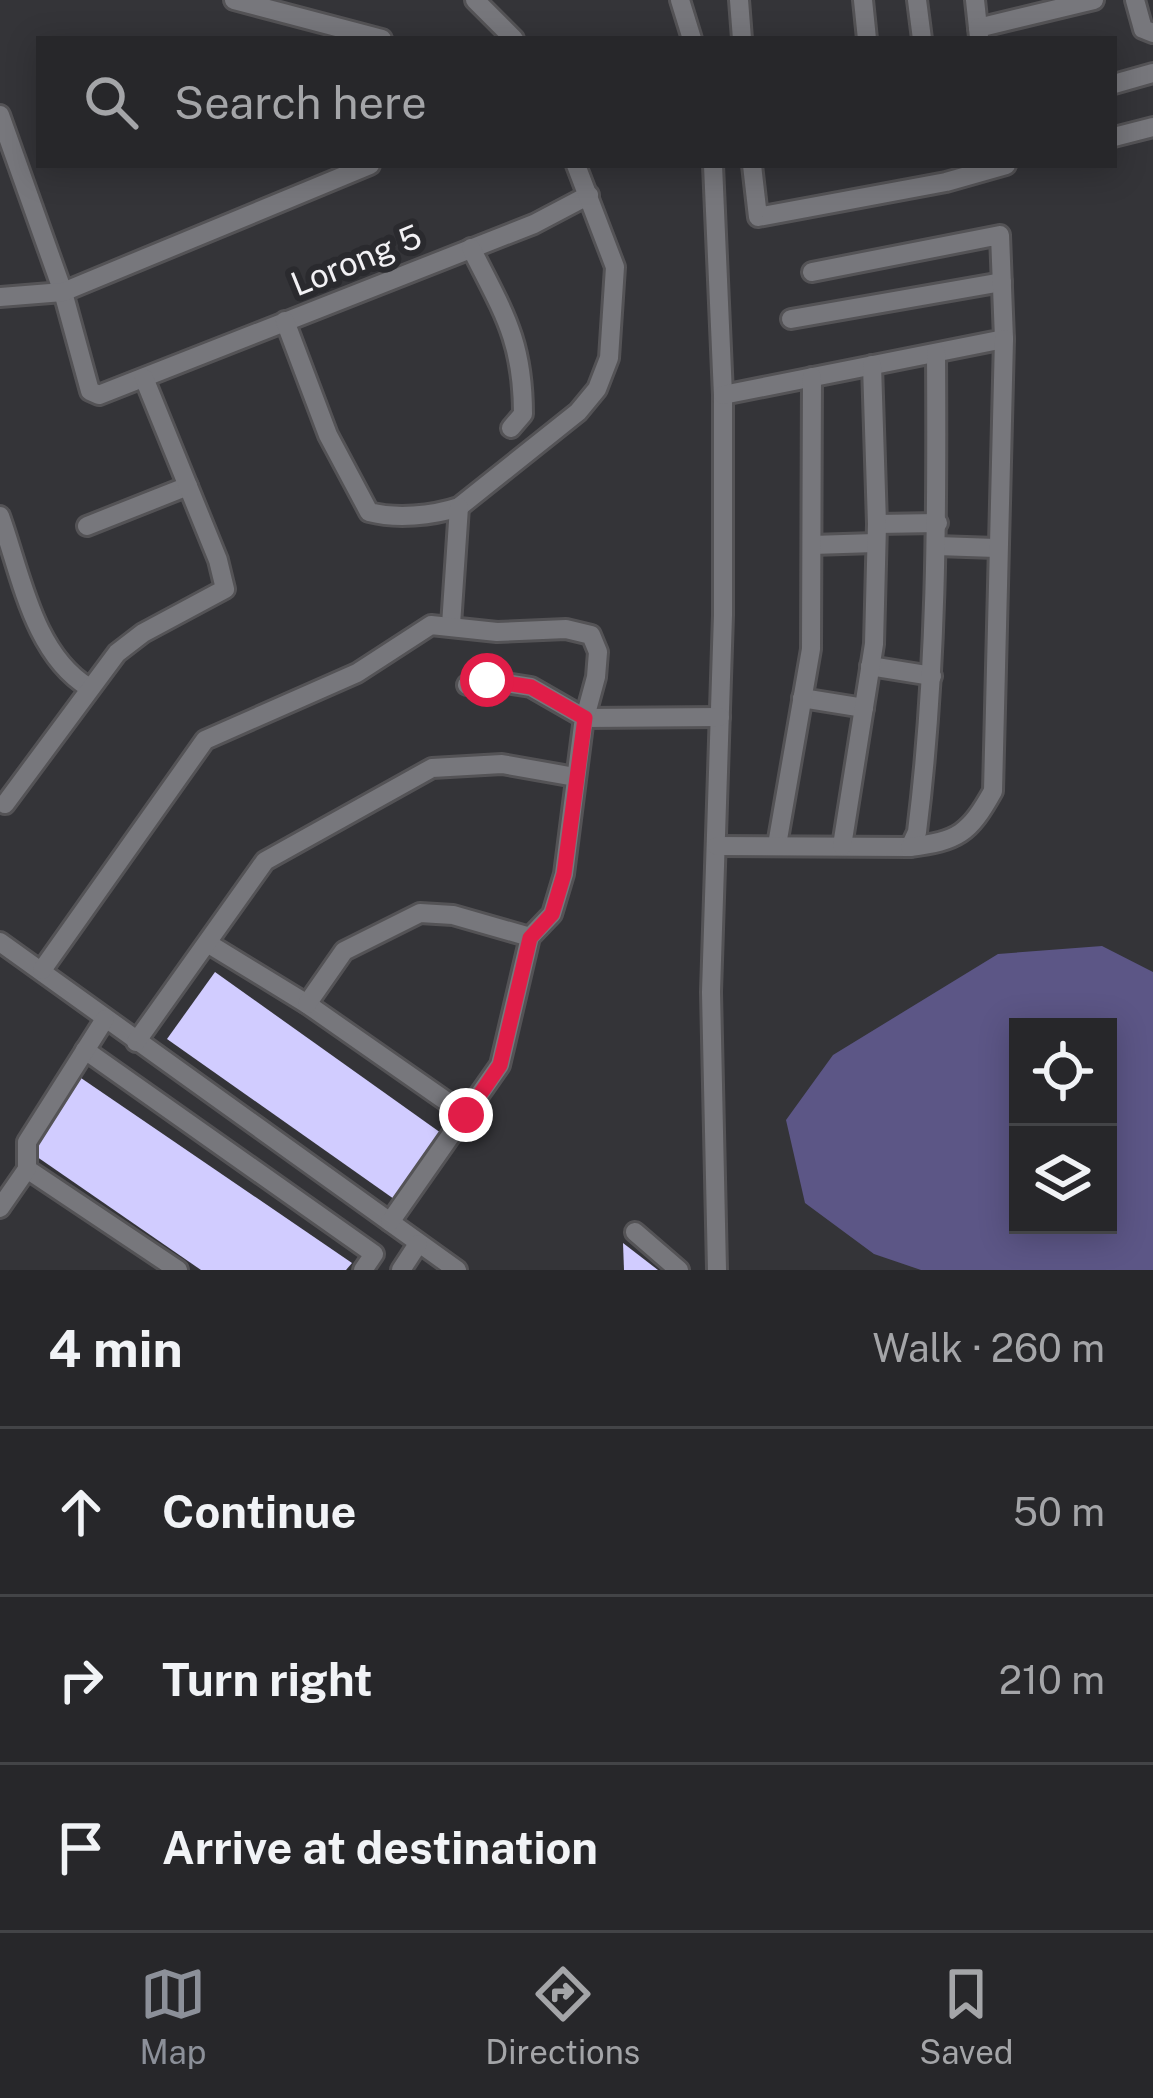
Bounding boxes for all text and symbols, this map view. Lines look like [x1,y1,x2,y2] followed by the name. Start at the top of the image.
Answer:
[36,36,1117,168] search box
[78,69,144,135] icon: search
[174,76,427,129] text: Search here
[285,217,427,303] street label: Lorong 5
[460,653,514,707] route start
[1009,1018,1117,1234] map controls
[1009,1018,1117,1126] button: locate
[439,1088,493,1142] route end
[1009,1126,1117,1234] button: layers
[48,1319,183,1378] text: 4 min
[872,1325,1105,1371] text: Walk · 260 m
[48,1479,114,1545] icon: ahead
[162,1485,356,1538] text: Continue
[1013,1489,1105,1535] text: 50 m
[48,1647,114,1713] icon: right
[162,1653,373,1706] text: Turn right
[999,1657,1105,1703] text: 210 m
[48,1815,114,1881] icon: arrive
[162,1821,598,1874] text: Arrive at destination
[139,1961,206,2071] tab: Map
[485,1961,640,2071] tab: Directions
[919,1961,1014,2071] tab: Saved

